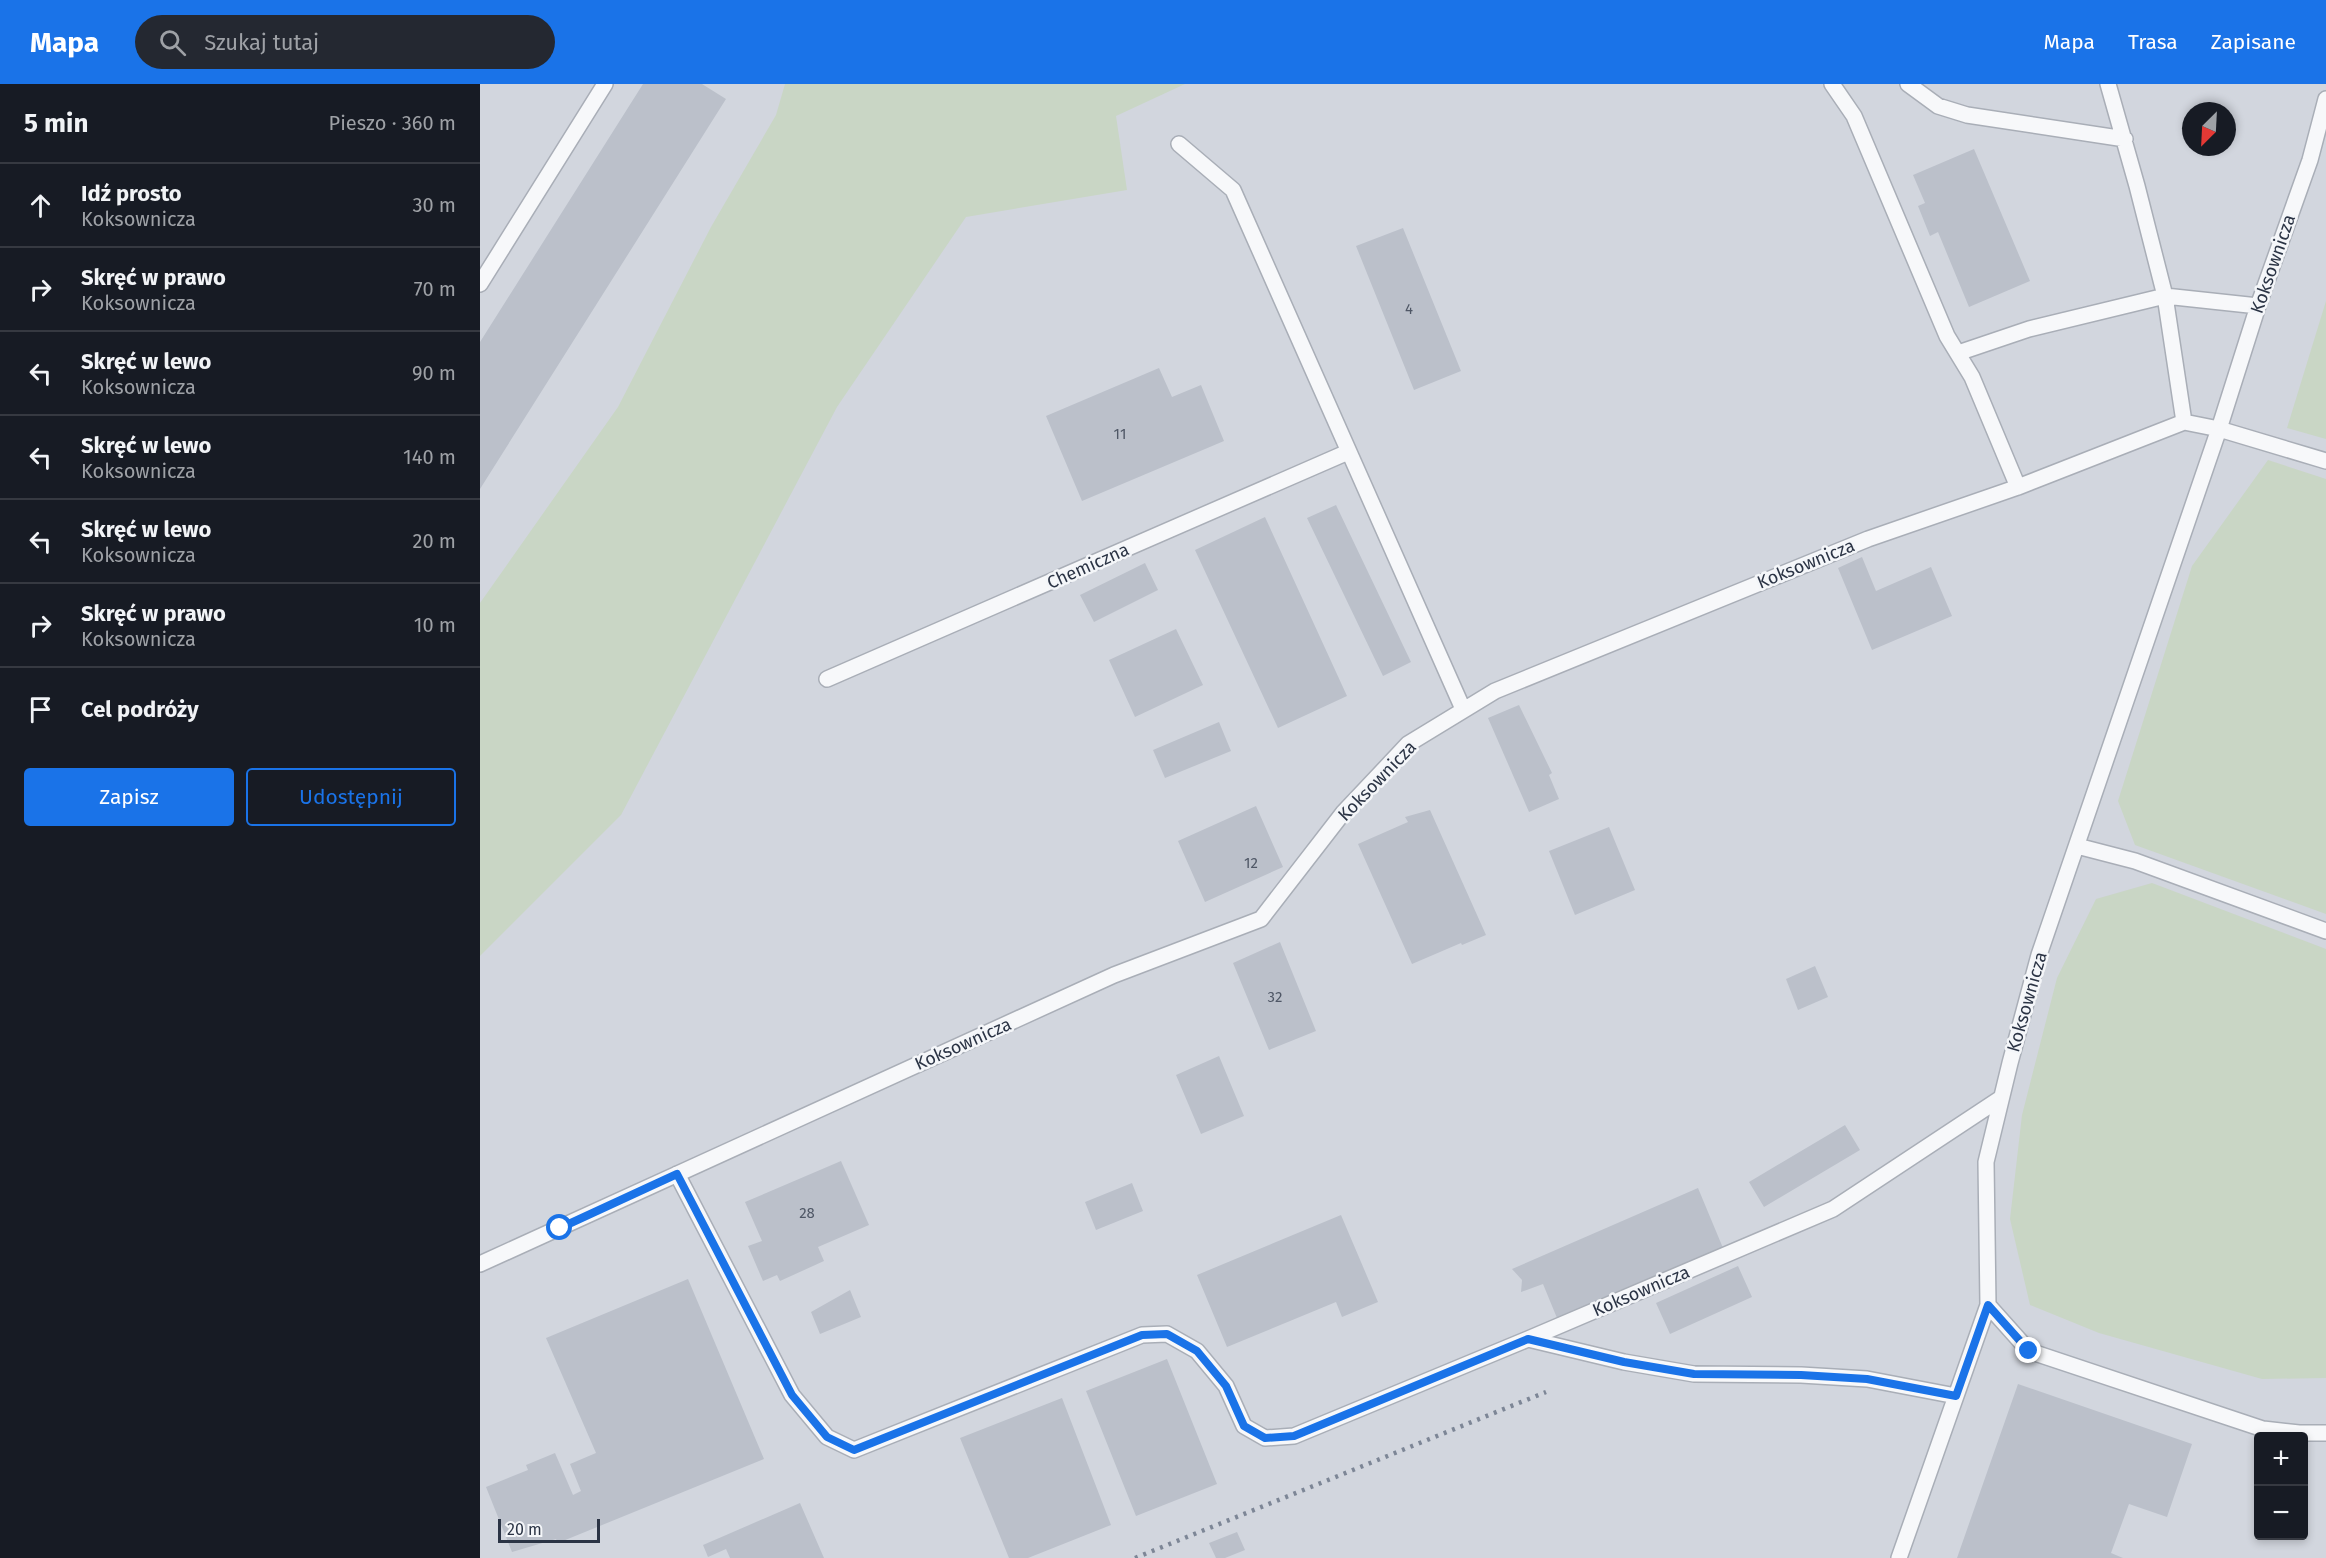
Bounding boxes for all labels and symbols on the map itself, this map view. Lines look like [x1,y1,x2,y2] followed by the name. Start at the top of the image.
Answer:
[2182,102,2236,156] north arrow
[2246,212,2300,316] street label: Koksownicza
[1405,300,1413,318] house number: 4
[1114,425,1126,443] house number: 11
[1754,534,1858,594] street label: Koksownicza
[1044,538,1132,594] street label: Chemiczna
[1333,736,1421,826] street label: Koksownicza
[1244,854,1258,872] house number: 12
[2002,949,2052,1055] street label: Koksownicza
[1268,988,1282,1006] house number: 32
[911,1013,1015,1075] street label: Koksownicza
[799,1204,815,1222] house number: 28
[546,1214,572,1240] route start
[1589,1261,1693,1321] street label: Koksownicza
[2015,1337,2041,1363] route end
[498,1516,600,1544] scale bar

